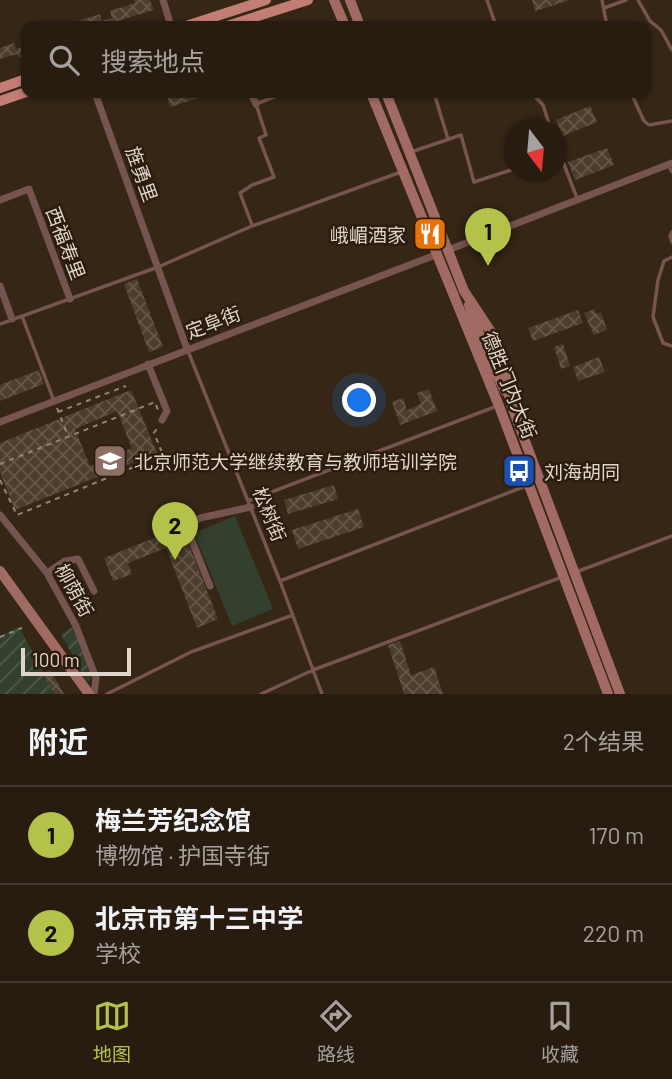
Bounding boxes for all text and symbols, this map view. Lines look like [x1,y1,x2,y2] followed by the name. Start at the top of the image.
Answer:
[21,21,651,98] search box
[45,41,83,79] icon: search
[101,45,205,76] text: 搜索地点
[504,119,567,182] north arrow
[121,143,163,205] street label: 旌勇里
[42,203,90,283] street label: 西福寿里
[465,208,511,266] pin: 1
[411,215,449,253] restaurant icon: 峨嵋酒家
[330,223,406,246] place label: 峨嵋酒家
[182,301,244,343] street label: 定阜街
[478,328,542,442] street label: 德胜门内大街
[342,383,376,417] your location
[91,442,129,480] school or university icon: 北京师范大学继续教育与教师培训学院
[134,450,457,473] place label: 北京师范大学继续教育与教师培训学院
[500,452,538,490] bus stop icon: 刘海胡同
[544,460,620,483] place label: 刘海胡同
[249,483,291,545] street label: 松树街
[152,502,198,560] pin: 2
[51,559,99,621] street label: 柳荫街
[21,645,131,677] scale bar
[32,648,80,671] text: 100 m
[28,723,88,759] text: 附近
[563,727,644,755] text: 2个结果
[95,804,251,835] text: 梅兰芳纪念馆
[47,821,55,849] text: 1
[588,821,644,849] text: 170 m
[95,841,270,869] text: 博物馆 · 护国寺街
[95,902,303,933] text: 北京市第十三中学
[45,919,57,947] text: 2
[583,919,644,947] text: 220 m
[95,939,141,967] text: 学校
[93,997,131,1066] tab: 地图
[317,997,355,1066] tab: 路线
[541,997,579,1066] tab: 收藏

